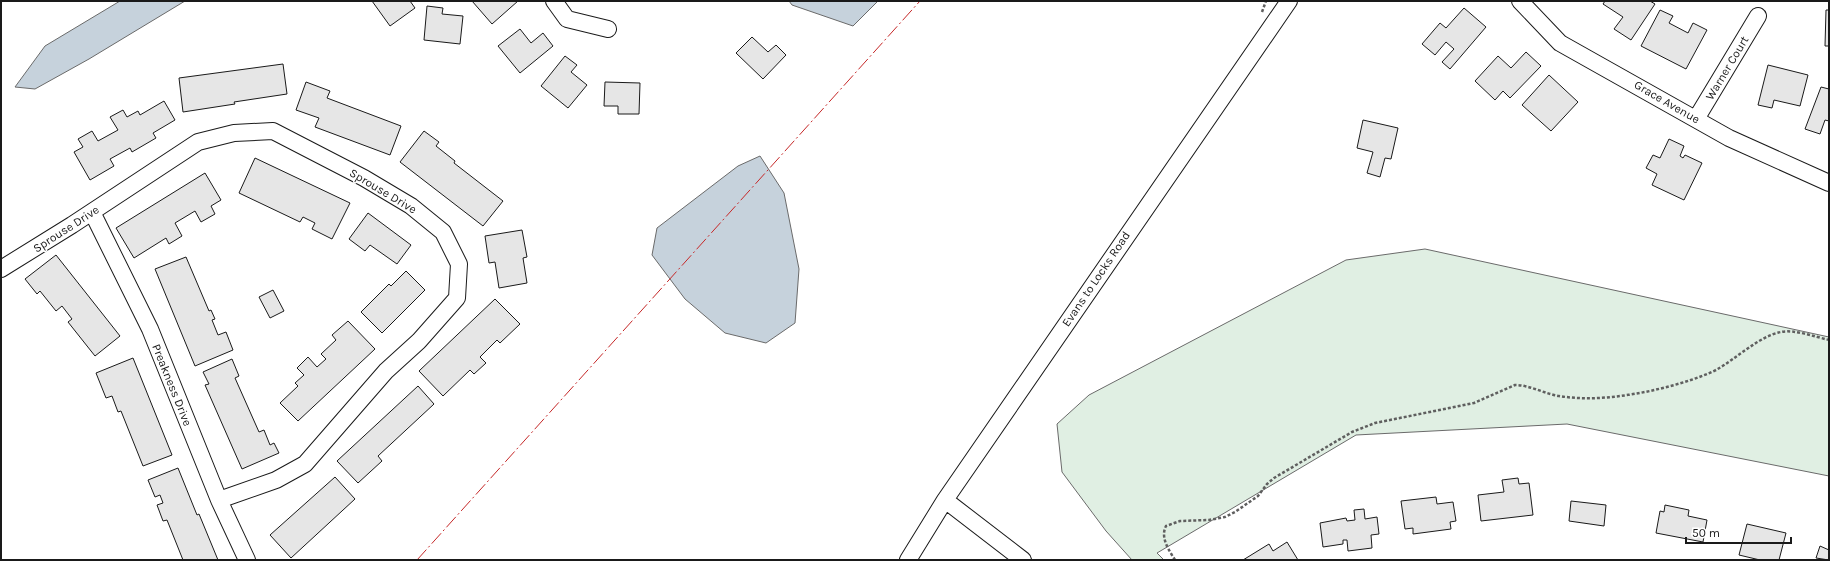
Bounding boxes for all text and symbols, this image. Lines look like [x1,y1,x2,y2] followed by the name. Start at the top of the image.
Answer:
[1702,33,1752,102] street label: Warner Court
[1632,78,1702,126] street label: Grace Avenue
[347,165,419,217] street label: Sprouse Drive
[30,202,102,256] street label: Sprouse Drive
[1059,229,1133,329] street label: Evans to Locks Road
[149,342,195,428] street label: Preakness Drive
[1686,519,1791,545] scale bar
[1692,526,1720,540] text: 50 m

